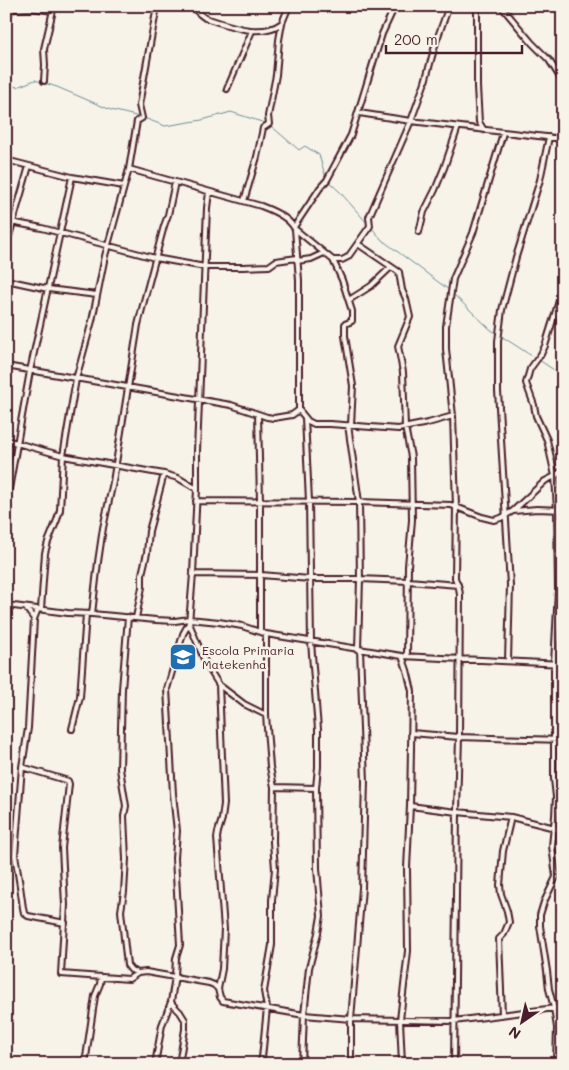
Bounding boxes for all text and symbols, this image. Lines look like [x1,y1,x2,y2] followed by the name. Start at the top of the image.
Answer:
[386,22,523,54] scale bar
[394,29,438,49] text: 200 m
[168,642,198,672] school or university icon: Escola Primaria Matekenha
[202,642,294,672] place label: Escola Primaria Matekenha
[496,998,546,1048] north arrow
[505,1022,524,1044] text: N

